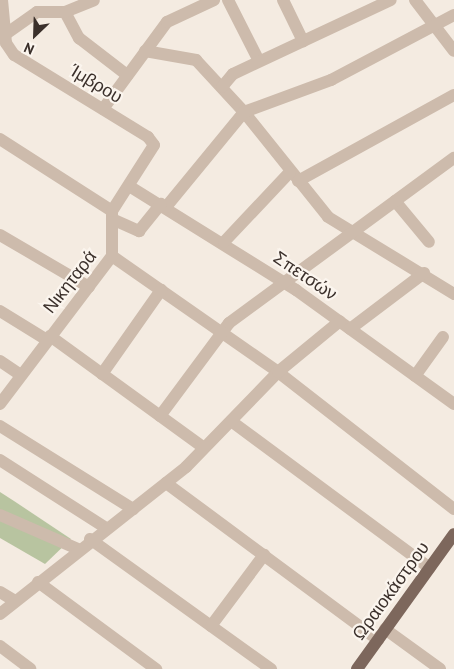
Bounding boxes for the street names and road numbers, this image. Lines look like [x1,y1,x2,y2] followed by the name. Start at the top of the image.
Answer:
[66,60,126,108] street label: Ίμβρου
[39,246,101,318] street label: Νικηταρά
[269,247,341,305] street label: Σπετσών
[348,537,434,645] street label: Ωραιοκάστρου

